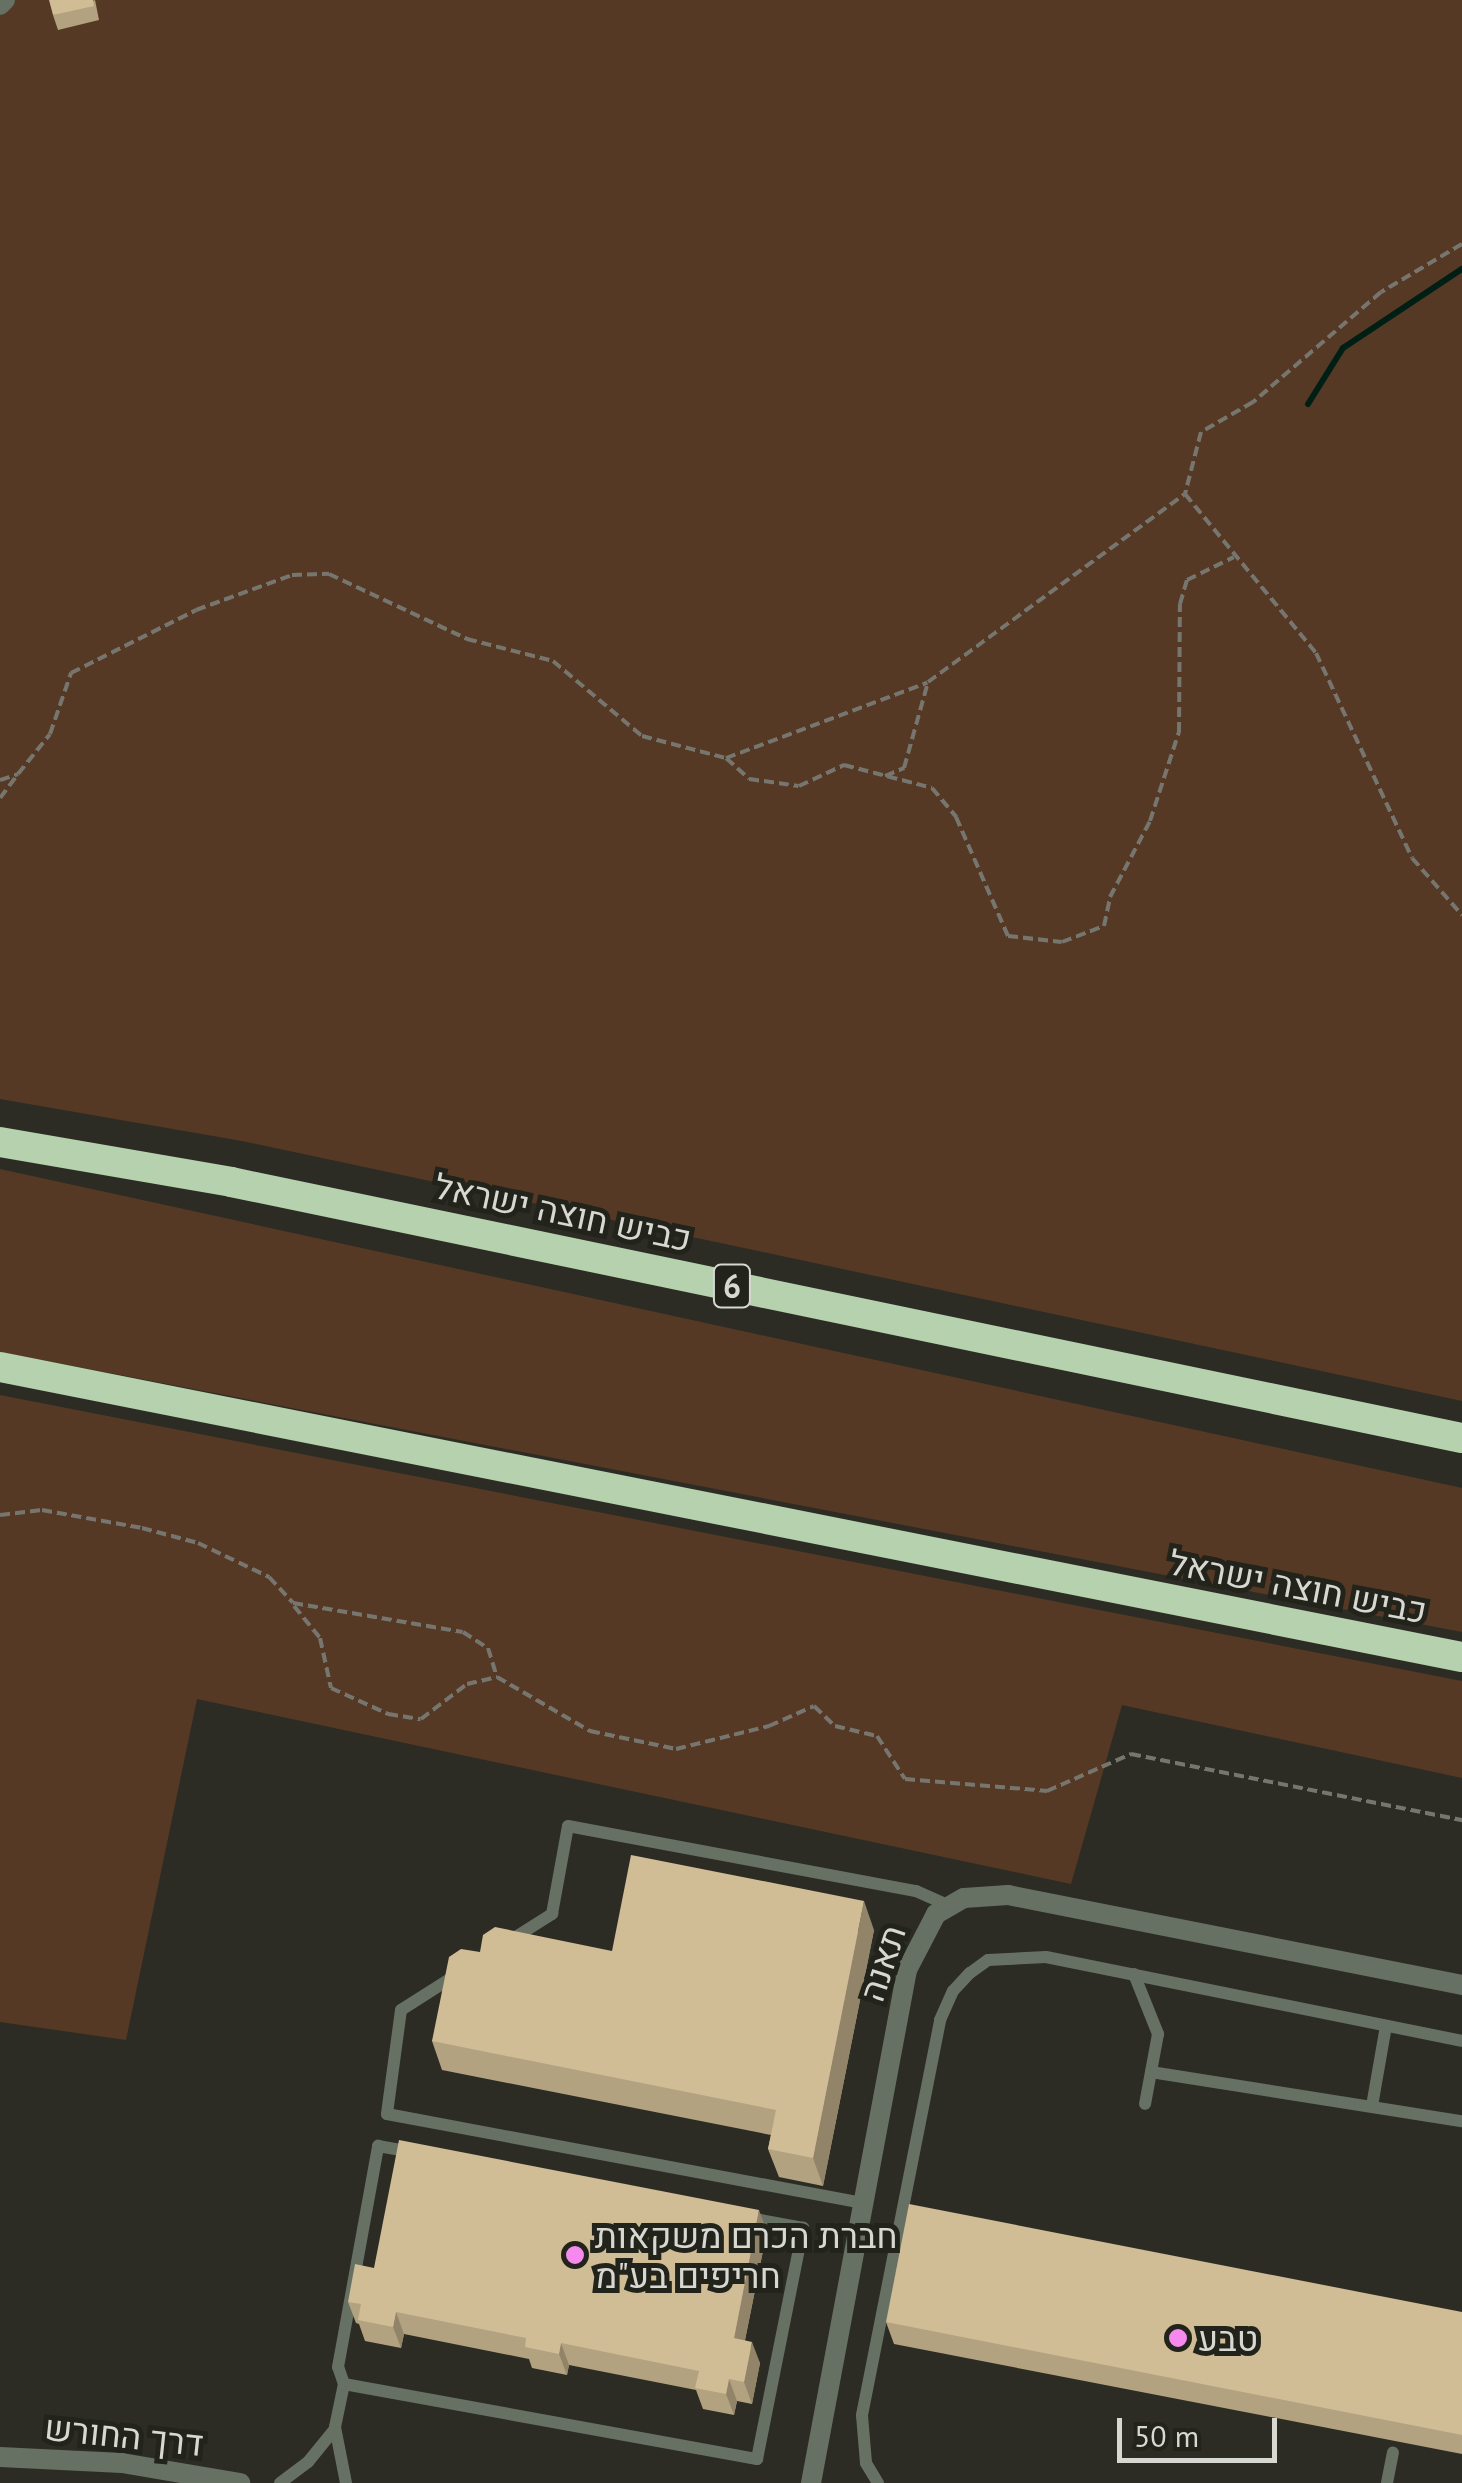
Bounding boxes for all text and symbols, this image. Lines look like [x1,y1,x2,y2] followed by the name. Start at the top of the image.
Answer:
[431,1164,695,1260] street label: כביש חוצה ישראל
[712,1259,752,1313] road number: 6
[1166,1540,1430,1632] street label: כביש חוצה ישראל
[850,1920,914,2006] street label: תאנה
[595,2214,898,2296] place label: חברת הכרם משקאות חריפים בע"מ
[564,2244,586,2266] marker: חברת הכרם משקאות חריפים בע"מ
[1198,2317,1258,2359] place label: טבע
[1167,2327,1189,2349] marker: טבע
[1122,2398,1282,2460] scale bar
[43,2406,205,2464] street label: דרך החורש
[1134,2416,1199,2455] text: 50 m

